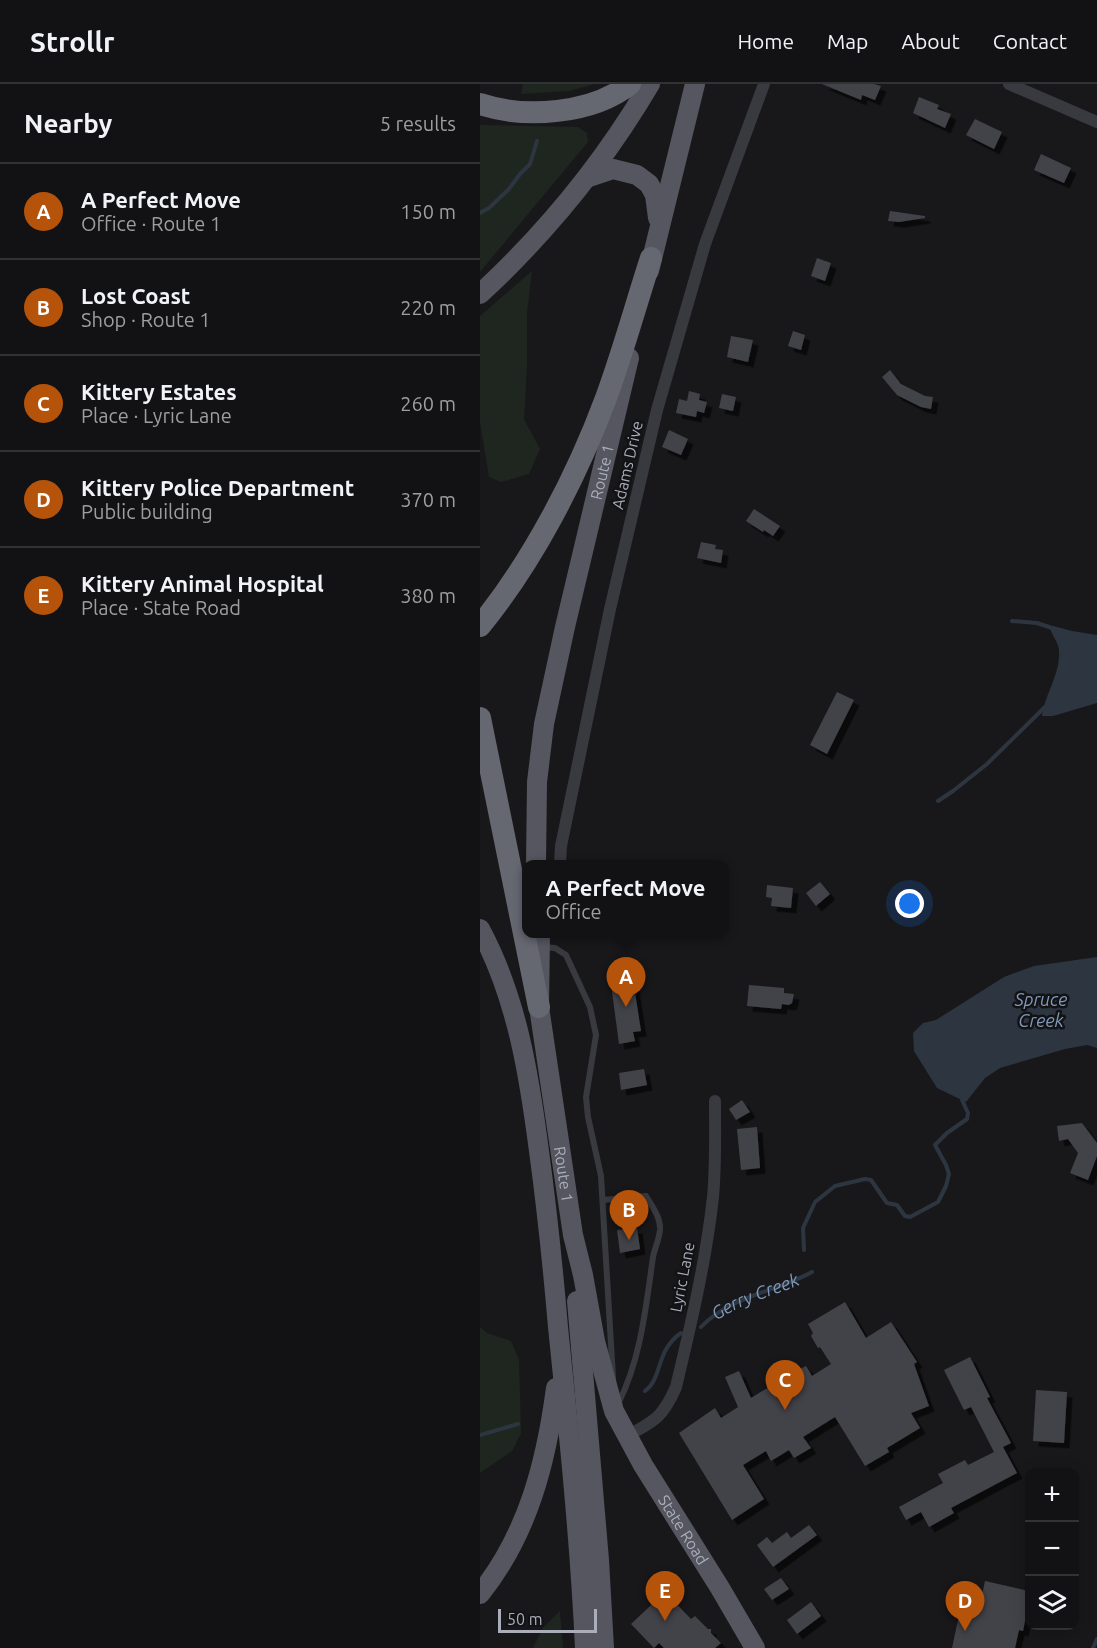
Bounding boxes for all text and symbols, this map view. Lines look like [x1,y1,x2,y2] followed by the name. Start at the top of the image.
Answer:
[30,26,115,57] text: Strollr
[737,29,794,53] text: Home
[827,29,868,53] text: Map
[901,29,960,53] text: About
[993,29,1067,53] text: Contact
[24,109,112,138] text: Nearby
[380,112,456,135] text: 5 results
[81,187,241,212] text: A Perfect Move
[36,200,51,223] text: A
[400,200,456,223] text: 150 m
[81,212,221,235] text: Office · Route 1
[81,283,190,308] text: Lost Coast
[37,296,50,319] text: B
[400,296,456,319] text: 220 m
[81,308,211,331] text: Shop · Route 1
[81,379,237,404] text: Kittery Estates
[37,392,50,415] text: C
[400,392,456,415] text: 260 m
[81,404,232,427] text: Place · Lyric Lane
[608,419,646,511] street label: Adams Drive
[587,443,617,501] street label: Route 1
[81,475,354,500] text: Kittery Police Department
[36,488,51,511] text: D
[400,488,456,511] text: 370 m
[81,500,213,523] text: Public building
[81,571,324,596] text: Kittery Animal Hospital
[38,584,49,607] text: E
[400,584,456,607] text: 380 m
[81,596,241,619] text: Place · State Road
[522,860,729,938] popup
[546,875,705,900] text: A Perfect Move
[895,889,924,918] your location
[546,900,601,923] text: Office
[606,958,646,1007] pin: A
[1014,989,1067,1030] water label: Spruce Creek
[551,1145,577,1203] street label: Route 1
[610,1190,648,1240] pin: B
[666,1240,698,1314] street label: Lyric Lane
[707,1268,802,1323] water label: Gerry Creek
[766,1360,804,1410] pin: C
[1025,1468,1079,1630] map controls
[1025,1468,1079,1522] button: +
[655,1492,712,1568] street label: State Road
[1025,1522,1079,1576] button: −
[646,1572,684,1621] pin: E
[1025,1576,1079,1630] button: layers
[946,1582,984,1631] pin: D
[498,1606,597,1634] scale bar
[507,1610,543,1628] text: 50 m

